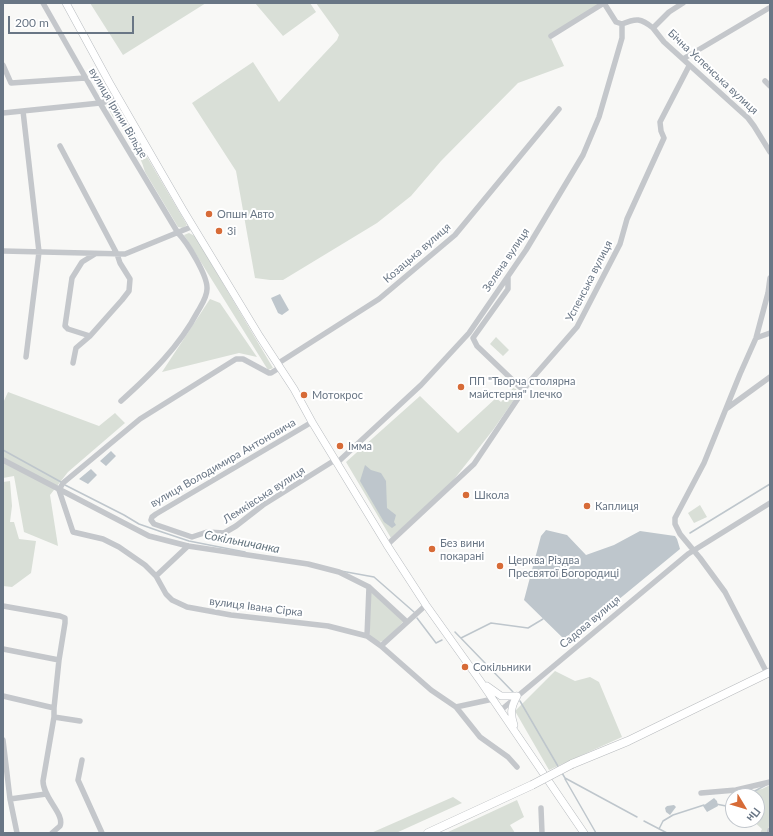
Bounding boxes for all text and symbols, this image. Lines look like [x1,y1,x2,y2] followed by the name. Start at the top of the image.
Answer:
[10,8,136,34] scale bar
[15,15,49,30] text: 200 m
[665,27,761,117] street label: Бічна Успенська вулиця
[86,66,150,160] street label: вулиця Ірини Вільде
[217,207,274,221] place label: Опшн Авто
[204,209,214,219] marker: Опшн Авто
[381,220,453,286] street label: Козацька вулиця
[227,224,236,238] place label: 3і
[214,226,224,236] marker: 3і
[480,226,532,294] street label: Зелена вулиця
[563,238,615,324] street label: Успенська вулиця
[469,374,576,400] place label: ПП "Творча столярна майстерня" Ілечко
[456,382,466,392] marker: ПП "Творча столярна майстерня" Ілечко
[312,388,363,402] place label: Мотокрос
[299,390,309,400] marker: Мотокрос
[148,416,298,510] street label: вулиця Володимира Антоновича
[348,439,372,453] place label: Імма
[335,441,345,451] marker: Імма
[221,464,307,526] street label: Лемківська вулиця
[474,488,509,502] place label: Школа
[461,490,471,500] marker: Школа
[595,499,639,513] place label: Каплиця
[582,501,592,511] marker: Каплиця
[203,528,281,556] water label: Сокільничанка
[440,536,485,562] place label: Без вини покарані
[427,544,437,554] marker: Без вини покарані
[508,553,619,579] place label: Церква Різдва Пресвятої Богородиці
[495,561,505,571] marker: Церква Різдва Пресвятої Богородиці
[557,593,623,651] street label: Садова вулиця
[209,595,303,619] street label: вулиця Івана Сірка
[473,660,531,674] place label: Сокільники
[460,662,470,672] marker: Сокільники
[725,788,765,828] north arrow
[745,805,764,825] text: Пн

